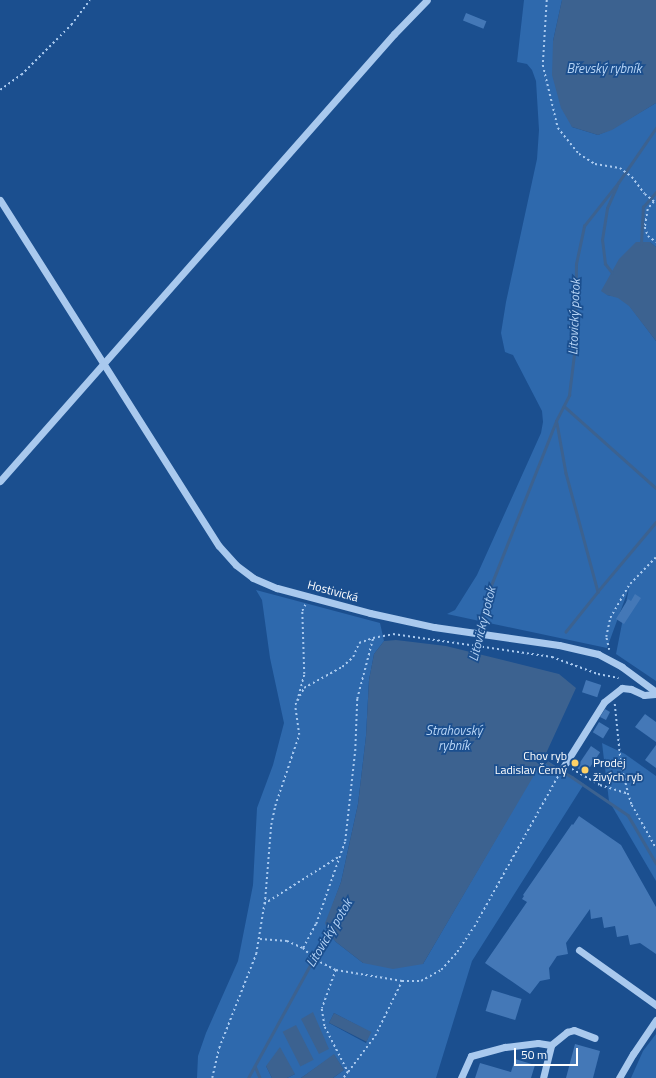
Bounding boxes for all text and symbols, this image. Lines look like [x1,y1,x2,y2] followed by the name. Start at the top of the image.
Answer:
[567,60,641,76] water label: Břevský rybník
[565,279,583,355] water label: Litovický potok
[306,577,360,605] street label: Hostivická
[465,585,499,663] water label: Litovický potok
[426,723,482,754] water label: Strahovský rybník
[495,749,567,777] place label: Chov ryb Ladislav Černý
[593,756,643,784] place label: Prodej živých ryb
[570,758,580,768] marker: Chov ryb Ladislav Černý
[580,765,590,775] marker: Prodej živých ryb
[303,896,355,970] water label: Litovický potok
[516,1040,580,1066] scale bar
[521,1045,547,1064] text: 50 m

